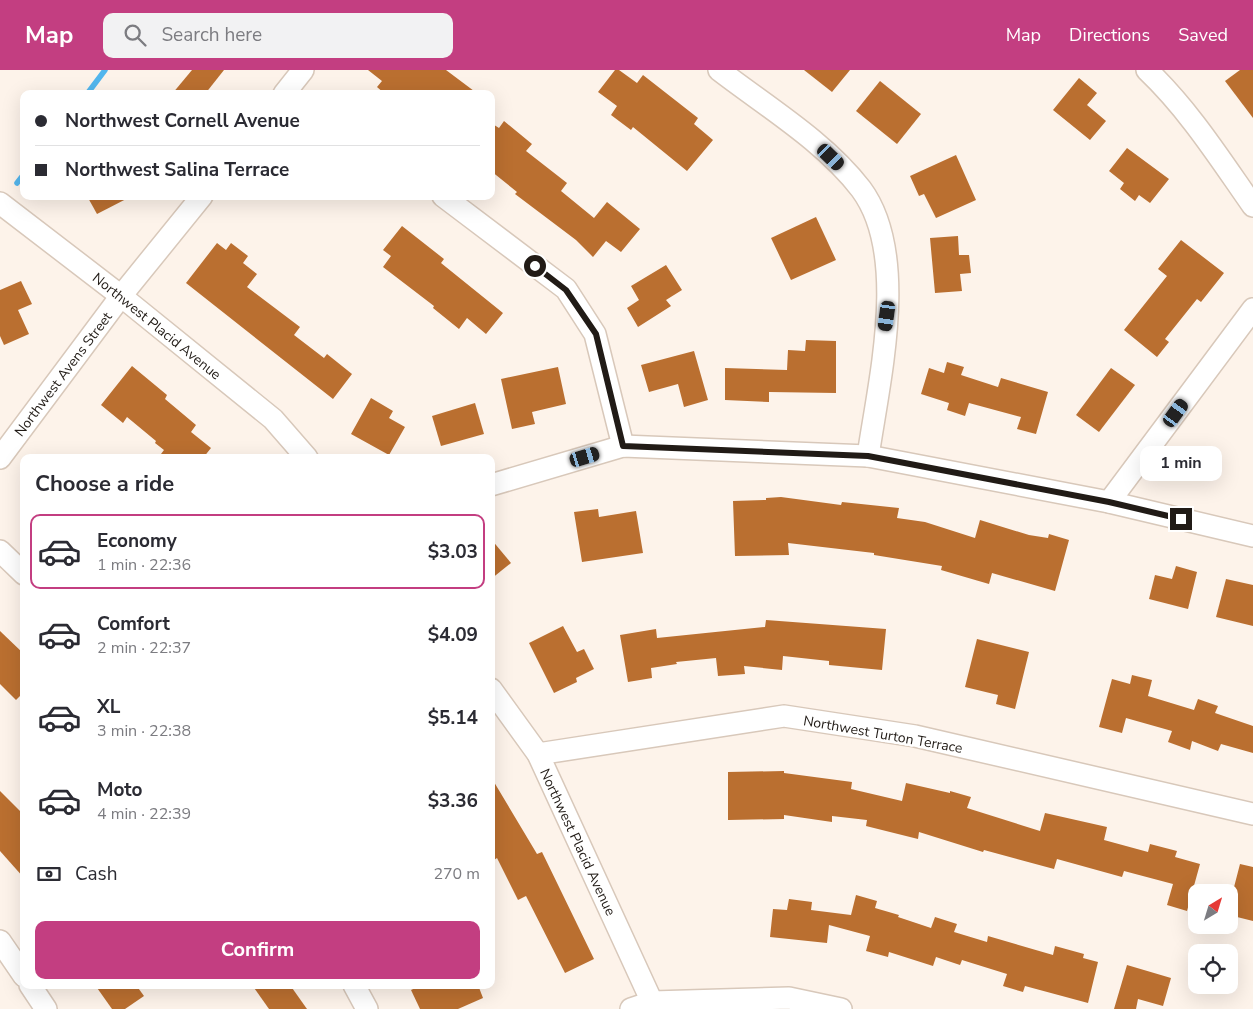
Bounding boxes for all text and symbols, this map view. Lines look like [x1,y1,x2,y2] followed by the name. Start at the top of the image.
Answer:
[103,13,453,58] search box
[25,19,73,51] text: Map
[121,21,149,49] icon: search
[161,22,262,48] text: Search here
[1006,23,1041,47] text: Map
[1069,23,1150,47] text: Directions
[1178,23,1228,47] text: Saved
[65,108,300,134] text: Northwest Cornell Avenue
[814,141,847,173] car
[65,157,289,183] text: Northwest Salina Terrace
[524,255,546,277] route start
[88,269,225,384] street label: Northwest Placid Avenue
[877,300,896,332] car
[10,308,117,441] street label: Northwest Avens Street
[1161,396,1190,430] car
[568,445,601,469] car
[1140,446,1222,482] callout: 1 min
[1160,452,1202,474] text: 1 min
[35,469,174,499] text: Choose a ride
[1170,508,1192,530] route end
[97,528,177,554] text: Economy
[37,529,82,574] icon: car
[428,539,478,565] text: $3.03
[97,554,191,576] text: 1 min · 22:36
[97,611,170,637] text: Comfort
[37,612,82,657] icon: car
[428,622,478,648] text: $4.09
[97,637,191,659] text: 2 min · 22:37
[97,694,120,720] text: XL
[37,695,82,740] icon: car
[428,705,478,731] text: $5.14
[802,711,964,758] street label: Northwest Turton Terrace
[97,720,191,742] text: 3 min · 22:38
[535,766,620,919] street label: Northwest Placid Avenue
[97,777,143,803] text: Moto
[37,778,82,823] icon: car
[428,788,478,814] text: $3.36
[97,803,191,825] text: 4 min · 22:39
[35,860,63,888] icon: cash
[75,861,117,887] text: Cash
[433,863,480,885] text: 270 m
[1188,884,1238,934] north arrow
[1188,884,1238,994] map controls
[35,921,480,979] button: Confirm
[1188,944,1238,994] button: locate

